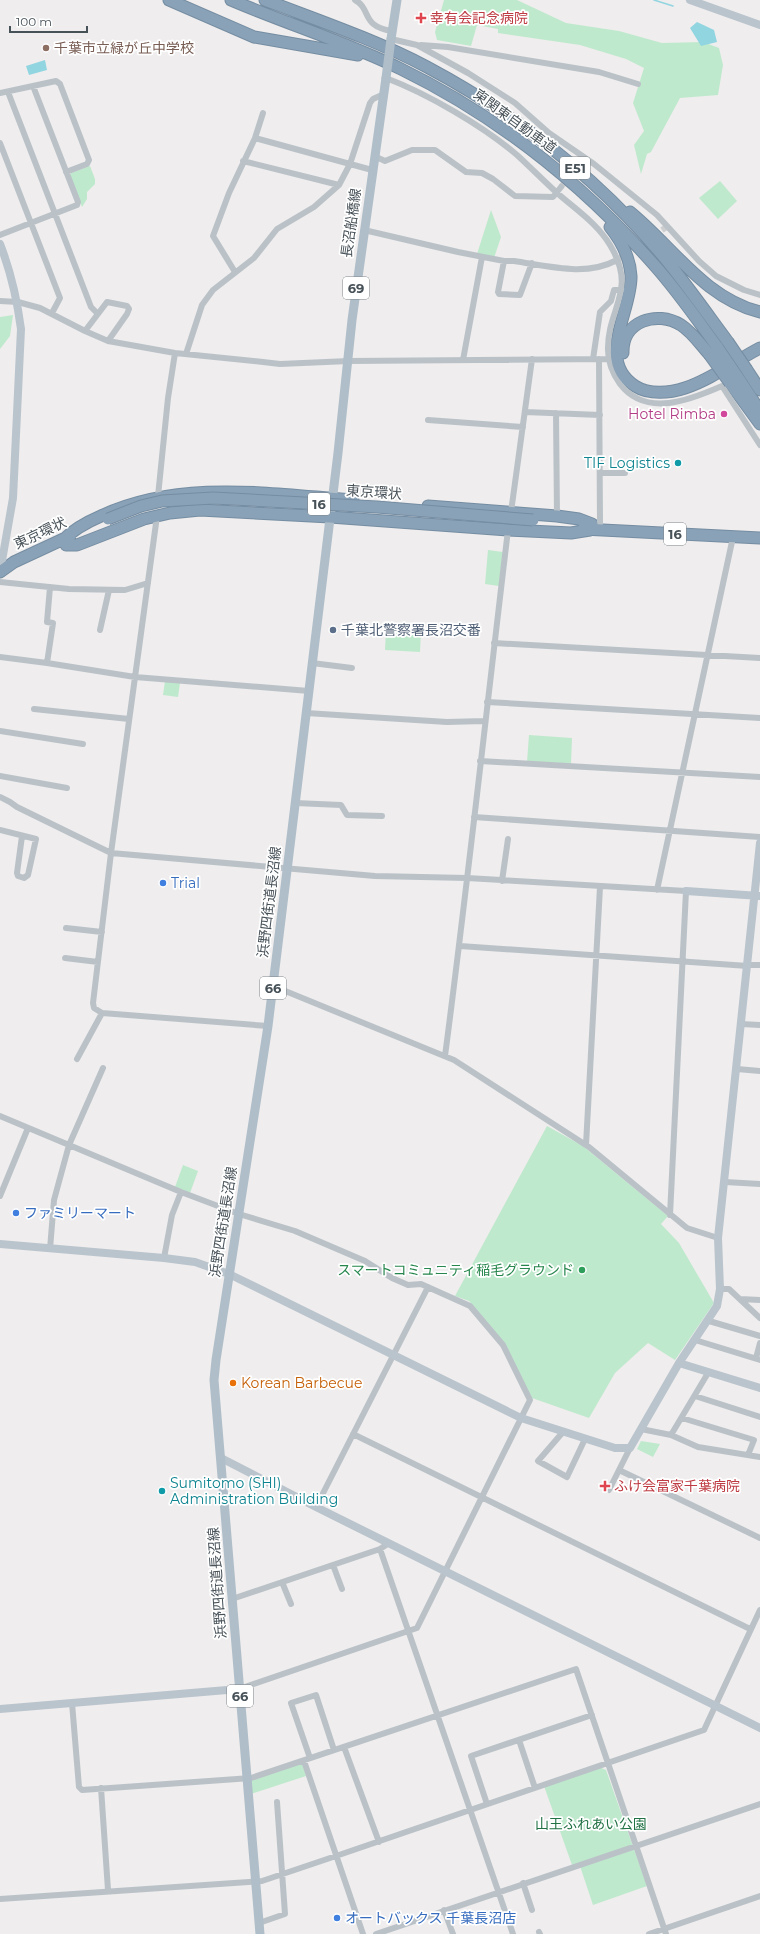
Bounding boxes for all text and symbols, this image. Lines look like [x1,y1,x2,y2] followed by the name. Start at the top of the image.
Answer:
[10,8,87,34] scale bar
[430,9,528,27] place label: 幸有会記念病院
[415,12,427,24] marker: 幸有会記念病院
[16,14,52,29] text: 100 m
[54,39,194,57] place label: 千葉市立緑が丘中学校
[41,43,51,53] marker: 千葉市立緑が丘中学校
[470,85,560,157] street label: 東関東自動車道
[560,157,590,179] road number: E51
[337,187,365,259] street label: 長沼船橋線
[343,277,369,299] road number: 69
[628,405,716,423] place label: Hotel Rimba
[719,409,729,419] marker: Hotel Rimba
[584,454,670,472] place label: TIF Logistics
[673,458,683,468] marker: TIF Logistics
[345,481,403,503] street label: 東京環状
[308,493,330,515] road number: 16
[11,513,69,553] street label: 東京環状
[664,523,686,545] road number: 16
[341,621,481,639] place label: 千葉北警察署長沼交番
[328,625,338,635] marker: 千葉北警察署長沼交番
[253,845,285,959] street label: 浜野四街道長沼線
[171,874,200,892] place label: Trial
[158,878,168,888] marker: Trial
[260,977,286,999] road number: 66
[205,1165,241,1279] street label: 浜野四街道長沼線
[24,1204,136,1222] place label: ファミリーマート
[11,1208,21,1218] marker: ファミリーマート
[337,1261,574,1279] place label: スマートコミュニティ稲毛グラウンド
[577,1265,587,1275] marker: スマートコミュニティ稲毛グラウンド
[241,1374,363,1392] place label: Korean Barbecue
[228,1378,238,1388] marker: Korean Barbecue
[170,1474,338,1508] place label: Sumitomo (SHI) Administration Building
[614,1477,740,1495] place label: ふけ会富家千葉病院
[599,1480,611,1492] marker: ふけ会富家千葉病院
[157,1486,167,1496] marker: Sumitomo (SHI) Administration Building
[204,1527,230,1639] street label: 浜野四街道長沼線
[227,1685,253,1707] road number: 66
[535,1815,647,1833] park label: 山王ふれあい公園
[345,1909,516,1927] place label: オートバックス 千葉長沼店
[332,1913,342,1923] marker: オートバックス 千葉長沼店

